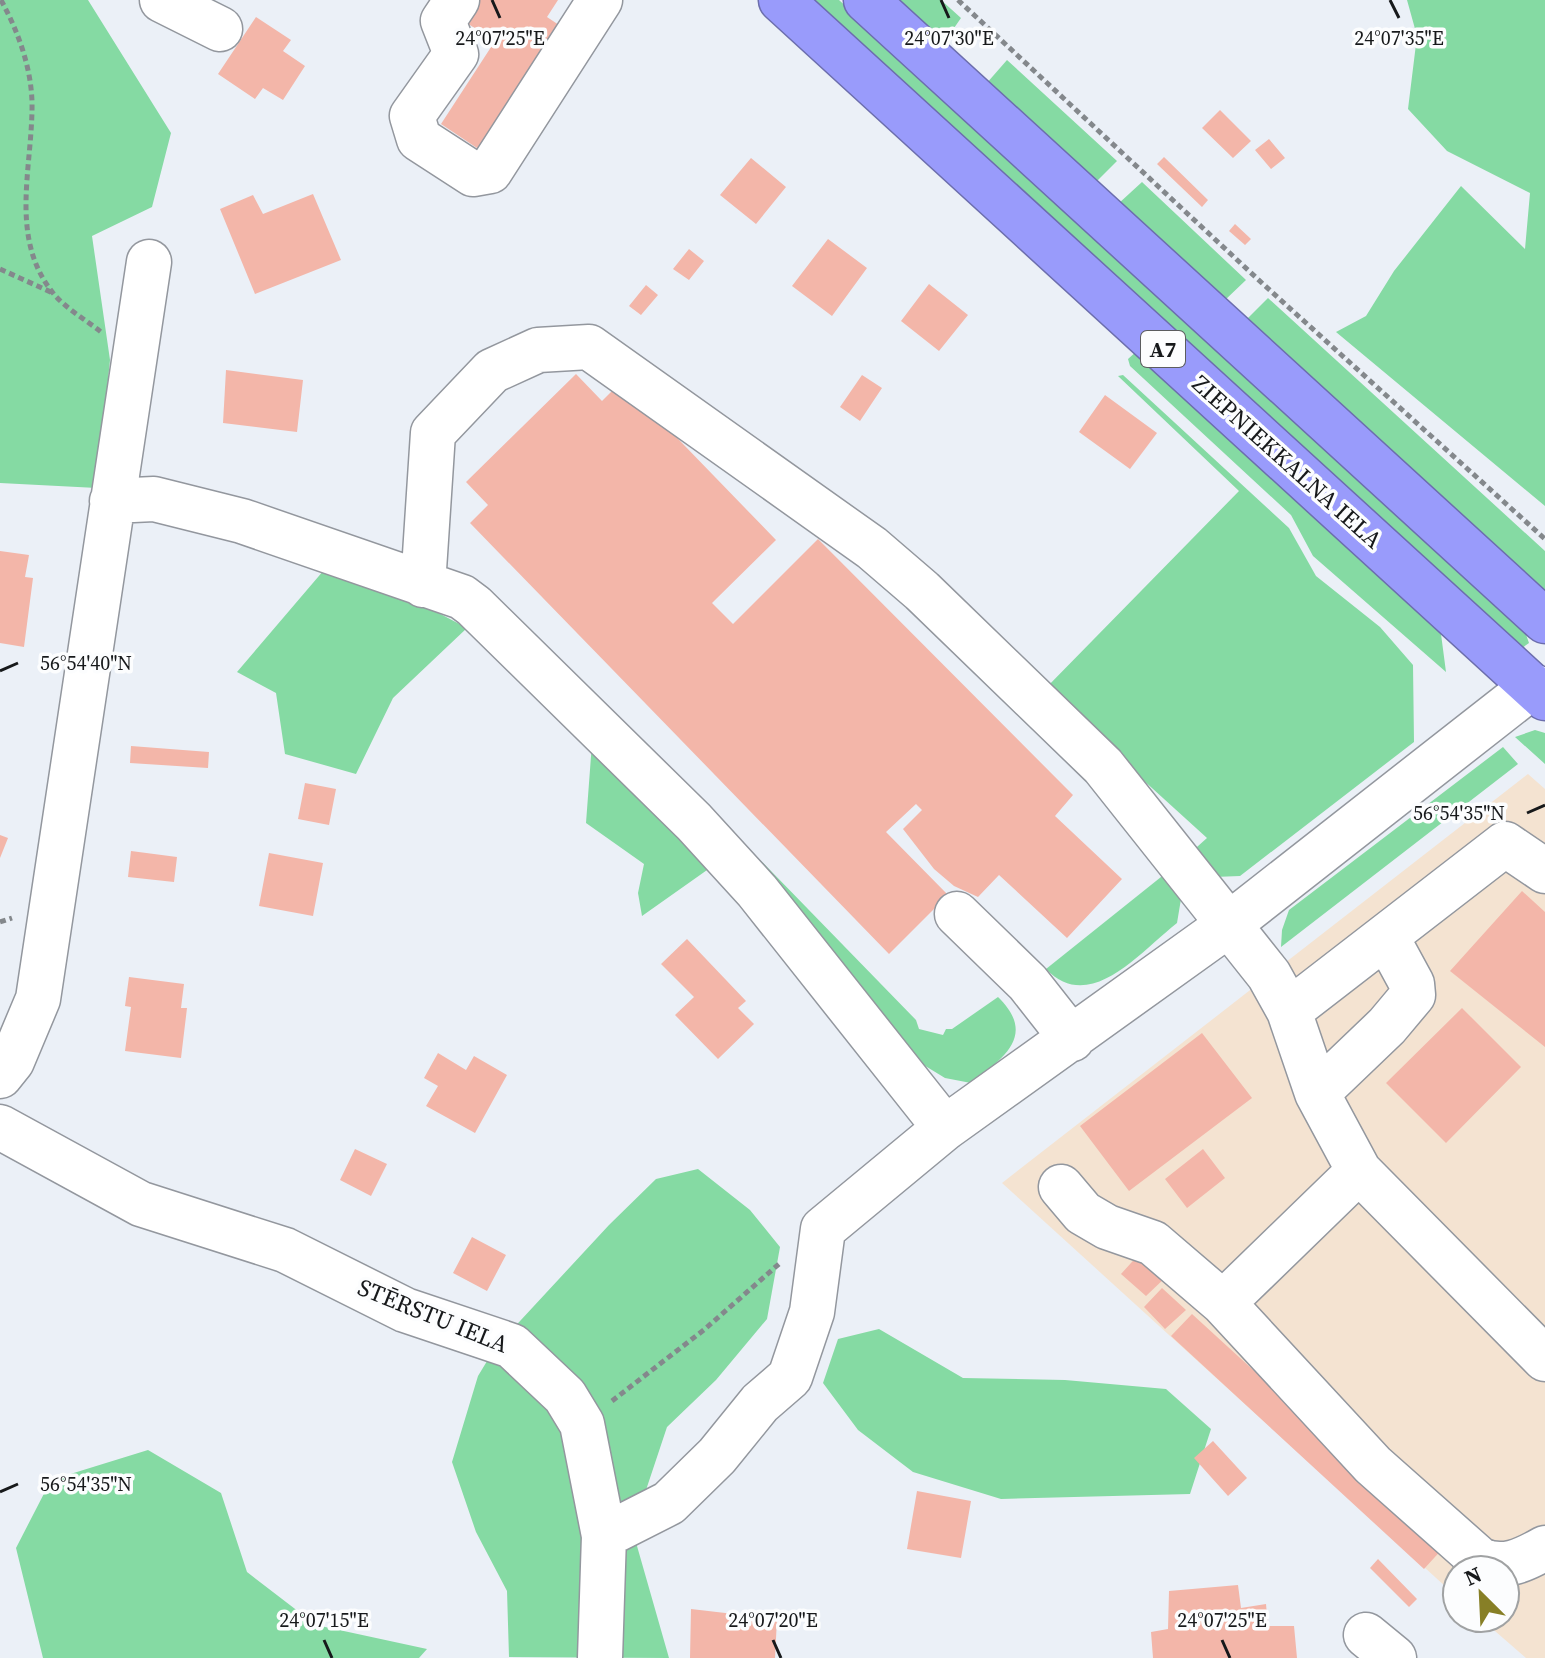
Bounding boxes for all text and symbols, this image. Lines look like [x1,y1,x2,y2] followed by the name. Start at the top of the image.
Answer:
[455,24,545,52] text: 24°07'25"E
[904,24,994,52] text: 24°07'30"E
[1354,24,1444,52] text: 24°07'35"E
[1141,331,1185,367] road number: A7
[1185,367,1390,556] street label: ZIEPNIEKKALNA IELA
[40,649,132,677] text: 56°54'40"N
[1413,799,1505,827] text: 56°54'35"N
[353,1270,513,1361] street label: STĒRSTU IELA
[40,1470,132,1498] text: 56°54'35"N
[1441,1554,1521,1634] north arrow
[1459,1559,1486,1593] text: N
[279,1606,369,1634] text: 24°07'15"E
[728,1606,818,1634] text: 24°07'20"E
[1177,1606,1267,1634] text: 24°07'25"E

